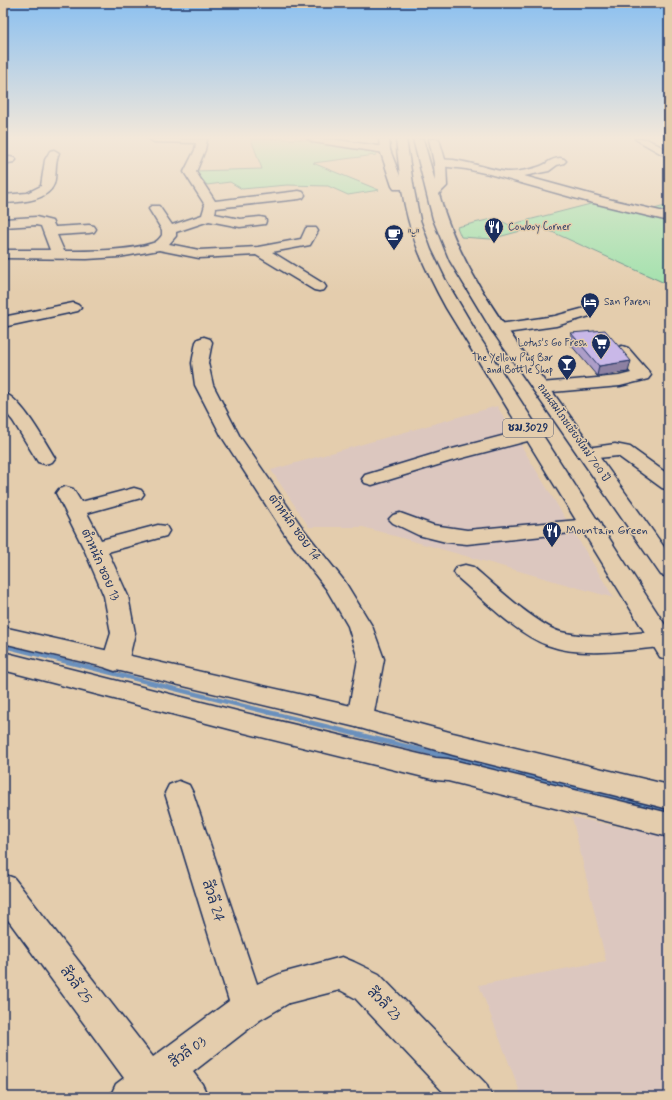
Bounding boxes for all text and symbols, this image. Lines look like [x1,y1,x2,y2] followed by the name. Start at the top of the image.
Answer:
[483,216,505,244] restaurant icon: Cowboy Corner
[508,220,572,234] place label: Cowboy Corner
[383,223,405,251] cafe icon: "ะ"
[408,228,419,241] place label: "ะ"
[579,291,601,319] hotel icon: San Pareni
[604,296,651,309] place label: San Pareni
[590,332,612,360] supermarket icon: Lotus's Go Fresh
[518,337,587,350] place label: Lotus's Go Fresh
[472,351,553,377] place label: The Yellow Pug Bar and Bottle Shop
[556,353,578,381] bar icon: The Yellow Pug Bar and Bottle Shop
[534,381,613,485] street label: ถนนสมโภชเชียงใหม่ 700 ปี
[503,419,553,437] road number: ชม.3029
[264,491,324,565] street label: ตำหนัก ซอย 14
[541,520,563,548] restaurant icon: Mountain Green
[566,523,648,539] place label: Mountain Green
[77,527,123,603] street label: ตำหนัก ซอย 13
[198,878,228,925] street label: สีวลี 24
[56,963,96,1007] street label: สีวลี 25
[363,983,405,1025] street label: สีวลี 23
[166,1032,210,1072] street label: สีวลี 03

